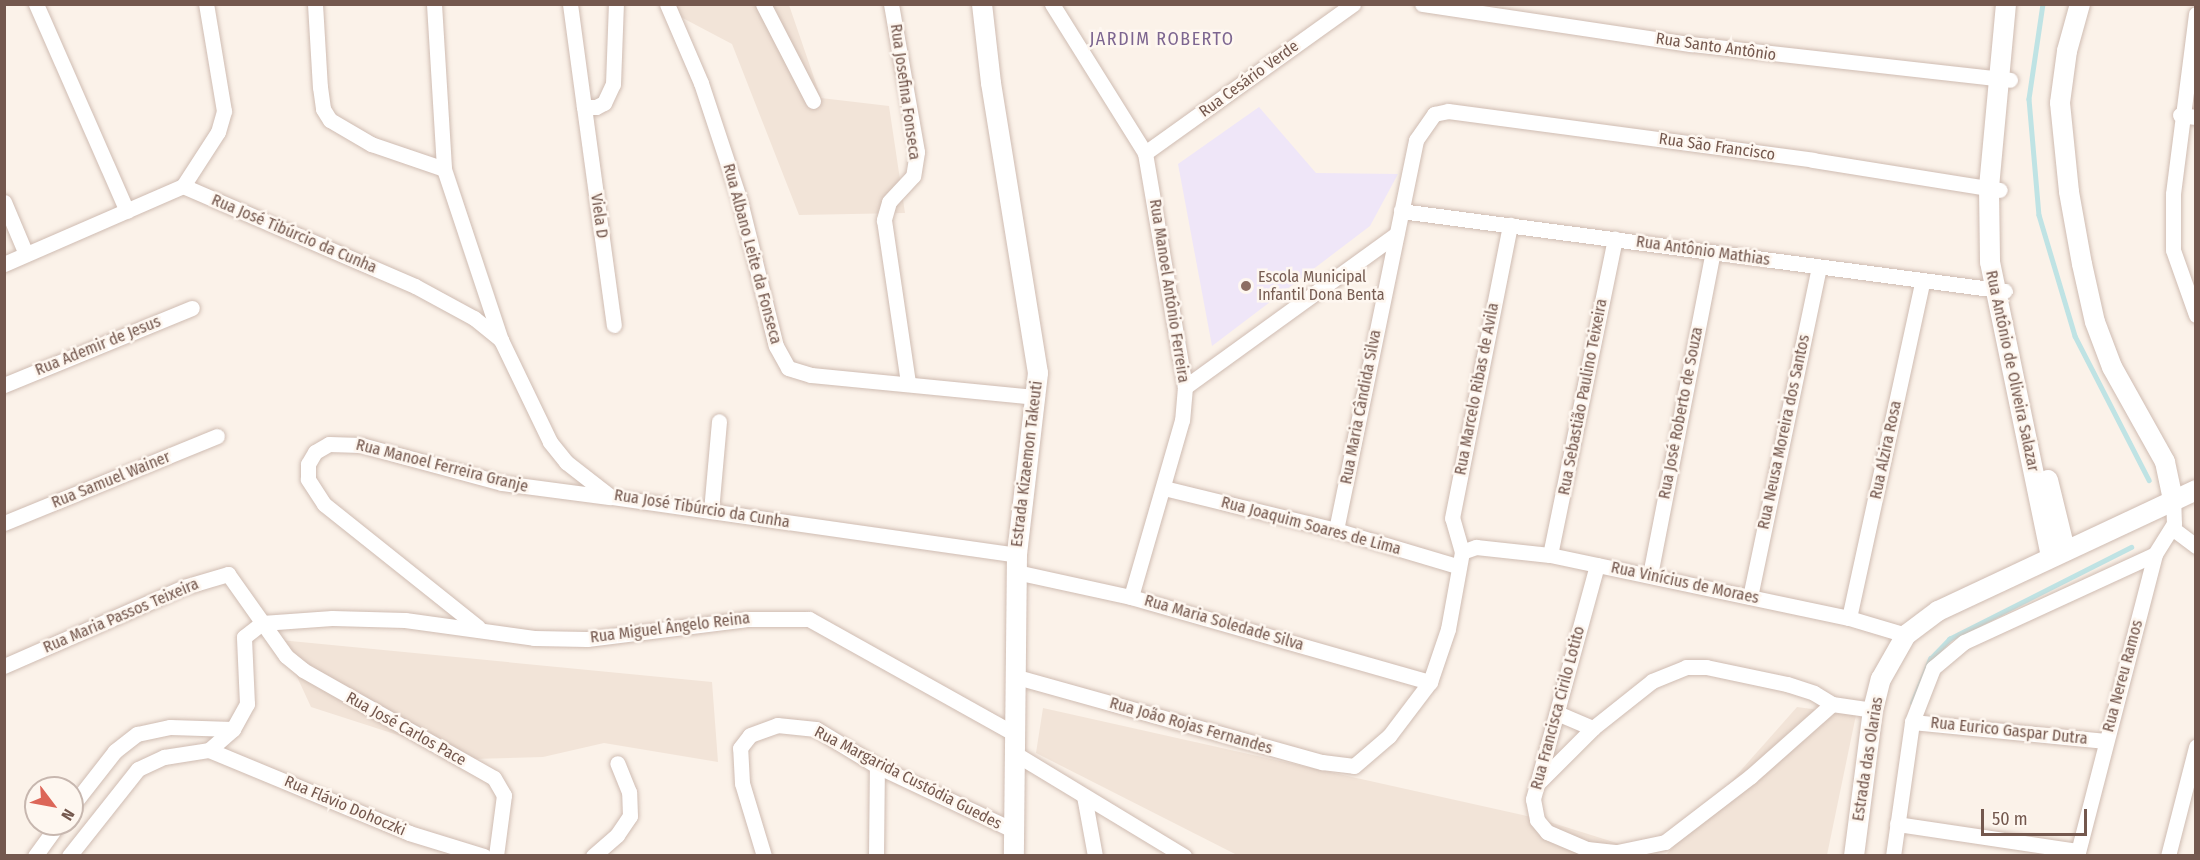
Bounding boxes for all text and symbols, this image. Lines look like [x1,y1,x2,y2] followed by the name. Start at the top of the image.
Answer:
[886,23,924,161] street label: Rua Josefina Fonseca
[1089,28,1235,50] district label: JARDIM ROBERTO
[1655,29,1777,65] street label: Rua Santo Antônio
[1196,37,1302,121] street label: Rua Cesário Verde
[1658,129,1776,165] street label: Rua São Francisco
[719,162,785,346] street label: Rua Albano Leite da Fonseca
[209,190,379,278] street label: Rua José Tibúrcio da Cunha
[586,192,612,240] street label: Viela D
[1145,198,1193,384] street label: Rua Manoel Antônio Ferreira
[1635,232,1771,270] street label: Rua Antônio Mathias
[1258,267,1384,305] place label: Escola Municipal Infantil Dona Benta
[1981,269,2043,473] street label: Rua Antônio de Oliveira Salazar
[1239,279,1253,293] marker: Escola Municipal Infantil Dona Benta
[1555,297,1611,497] street label: Rua Sebastião Paulino Teixeira
[1451,301,1503,477] street label: Rua Marcelo Ribas de Avila
[32,312,164,380] street label: Rua Ademir de Jesus
[1655,325,1707,501] street label: Rua José Roberto de Souza
[1337,328,1385,486] street label: Rua Maria Cândida Silva
[1754,333,1814,531] street label: Rua Neusa Moreira dos Santos
[1007,380,1047,548] street label: Estrada Kizaemon Takeuti
[1866,399,1906,501] street label: Rua Alzira Rosa
[354,435,530,497] street label: Rua Manoel Ferreira Granje
[49,447,173,513] street label: Rua Samuel Wainer
[613,486,791,532] street label: Rua José Tibúrcio da Cunha
[1219,493,1403,559] street label: Rua Joaquim Soares de Lima
[1609,558,1761,608] street label: Rua Vinícius de Moraes
[40,575,202,657] street label: Rua Maria Passos Teixeira
[1142,591,1306,655] street label: Rua Maria Soledade Silva
[589,609,751,647] street label: Rua Miguel Ângelo Reina
[2099,618,2147,734] street label: Rua Nereu Ramos
[1527,624,1589,792] street label: Rua Francisca Cirilo Lotito
[343,688,469,770] street label: Rua José Carlos Pace
[1107,694,1275,758] street label: Rua João Rojas Fernandes
[1849,695,1887,823] street label: Estrada das Olarias
[1930,713,2088,749] street label: Rua Eurico Gaspar Dutra
[811,722,1005,834] street label: Rua Margarida Custódia Guedes
[281,772,409,840] street label: Rua Flávio Dohoczki
[24,776,84,836] north arrow
[1984,797,2090,835] scale bar
[57,806,79,824] text: N
[1992,808,2028,830] text: 50 m

